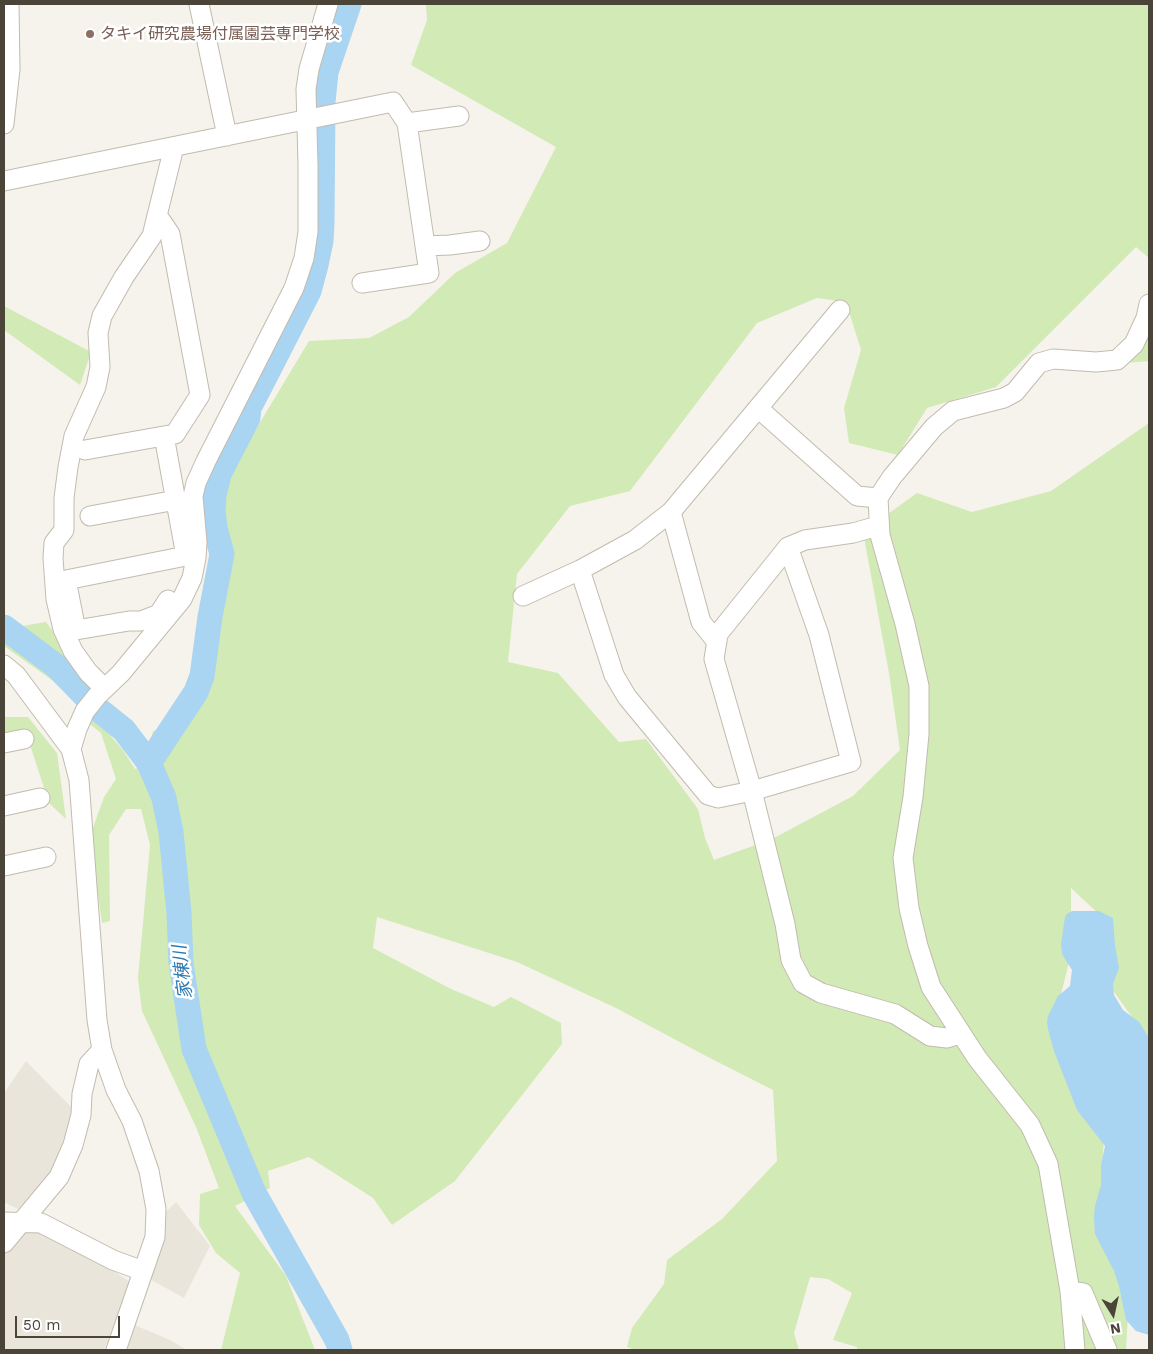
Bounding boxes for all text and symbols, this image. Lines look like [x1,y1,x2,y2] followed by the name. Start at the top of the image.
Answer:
[100,24,340,44] place label: タキイ研究農場付属園芸専門学校
[84,28,96,40] marker: タキイ研究農場付属園芸専門学校
[169,944,197,1000] water label: 家棟川
[1088,1289,1138,1339] north arrow
[18,1306,122,1338] scale bar
[23,1316,60,1334] text: 50 m
[1109,1320,1122,1338] text: N

